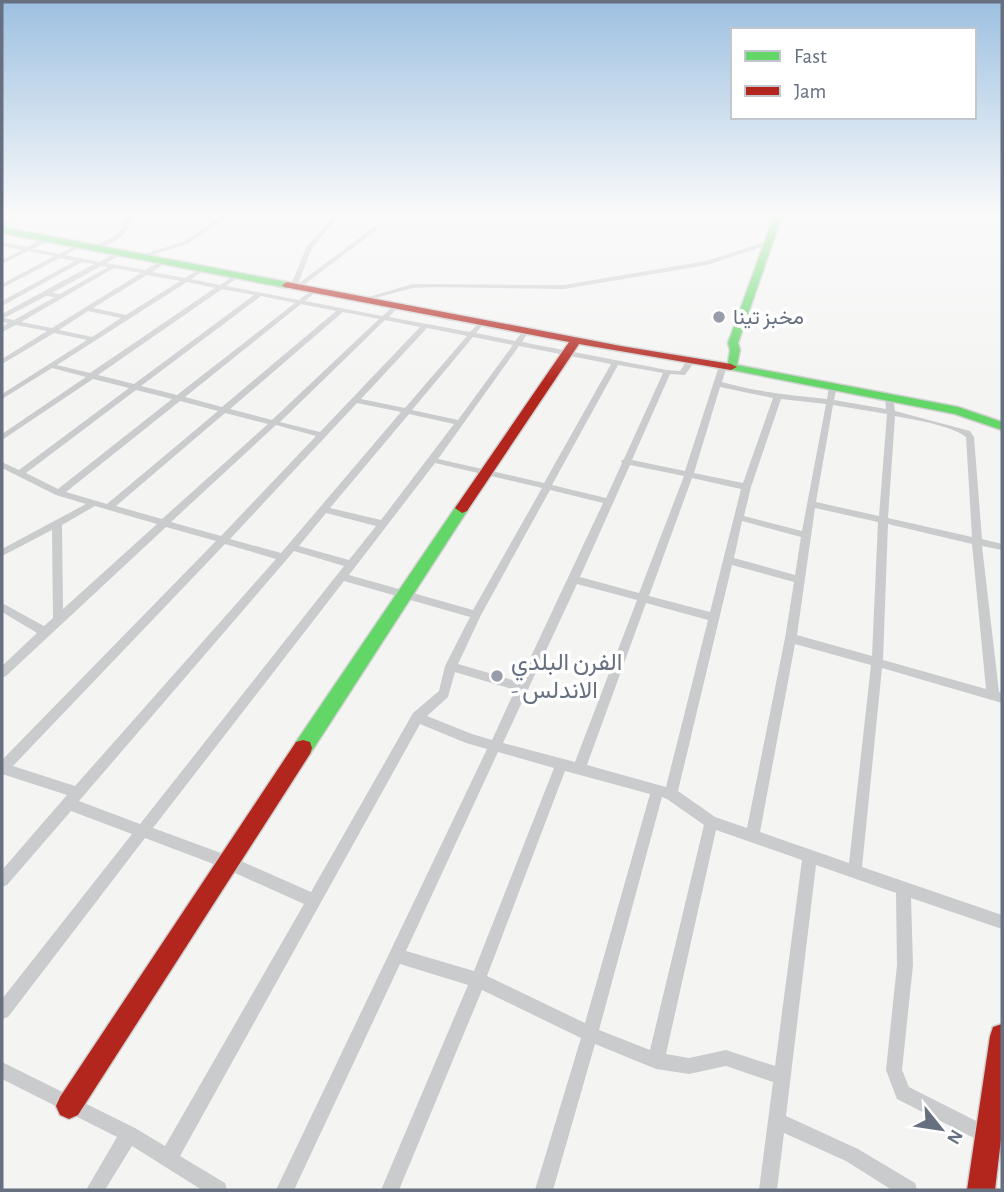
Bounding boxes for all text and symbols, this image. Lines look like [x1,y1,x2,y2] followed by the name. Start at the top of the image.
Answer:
[731,28,976,119] legend
[794,46,827,67] text: Fast
[794,81,826,102] text: Jam
[733,307,804,330] place label: مخبز تينا
[711,309,727,325] marker: مخبز تينا
[511,651,622,704] place label: الفرن البلدي - الاندلس
[489,668,505,684] marker: الفرن البلدي - الاندلس
[906,1094,976,1164] north arrow
[943,1126,966,1147] text: N

